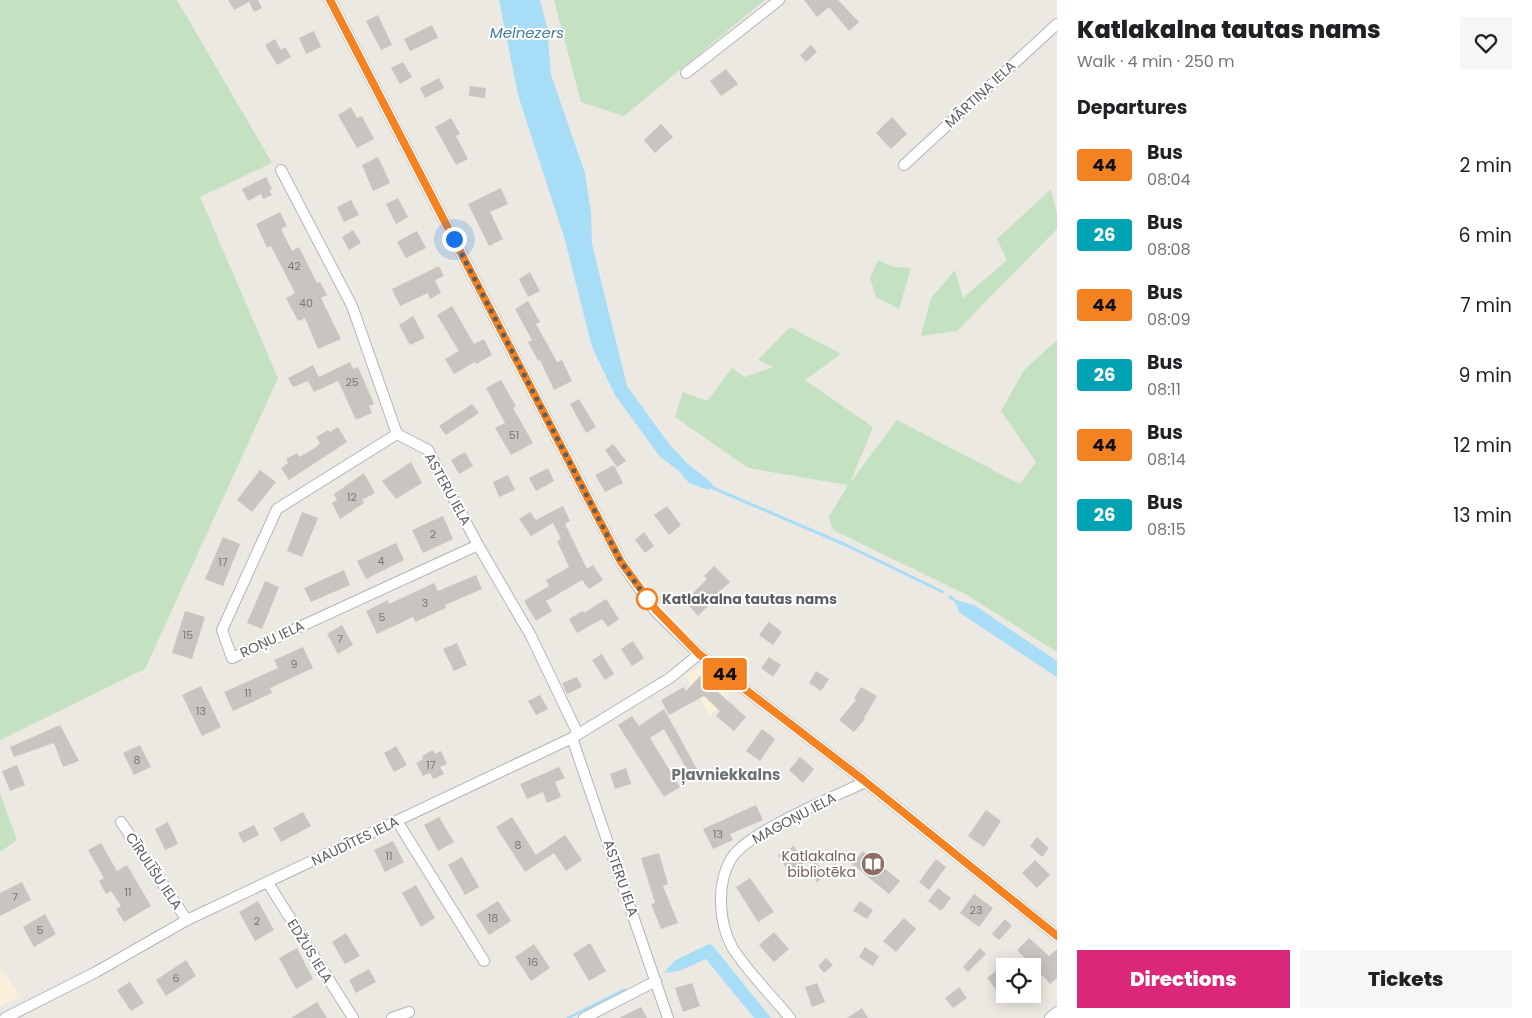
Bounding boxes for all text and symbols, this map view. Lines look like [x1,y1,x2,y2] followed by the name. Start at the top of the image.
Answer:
[1077,13,1381,46] text: Katlakalna tautas nams
[1460,17,1512,69] button: heart
[490,22,564,43] water label: Melnezers
[1077,50,1235,73] text: Walk · 4 min · 250 m
[940,56,1020,132] street label: MĀRTIŅA IELA
[1077,94,1187,121] text: Departures
[1147,139,1183,166] text: Bus
[1092,152,1117,177] text: 44
[1460,152,1512,179] text: 2 min
[1147,168,1191,191] text: 08:04
[1147,209,1183,236] text: Bus
[1094,222,1115,247] text: 26
[1458,222,1512,249] text: 6 min
[442,227,467,252] your location
[1147,238,1191,261] text: 08:08
[287,258,301,274] house number: 42
[1147,279,1183,306] text: Bus
[1092,292,1117,317] text: 44
[1460,292,1512,319] text: 7 min
[299,295,313,311] house number: 40
[1147,308,1191,331] text: 08:09
[1147,349,1183,376] text: Bus
[1094,362,1115,387] text: 26
[1459,362,1512,389] text: 9 min
[345,374,359,390] house number: 25
[1147,378,1181,401] text: 08:11
[1147,419,1183,446] text: Bus
[509,427,519,443] house number: 51
[1092,432,1117,457] text: 44
[1454,432,1512,459] text: 12 min
[1147,448,1186,471] text: 08:14
[420,449,476,529] street label: ASTERU IELA
[347,489,357,505] house number: 12
[1147,489,1183,516] text: Bus
[1094,502,1115,527] text: 26
[1453,502,1512,529] text: 13 min
[1147,518,1186,541] text: 08:15
[430,526,436,542] house number: 2
[378,553,385,569] house number: 4
[218,554,228,570] house number: 17
[636,588,658,610] marker: Katlakalna tautas nams
[662,589,837,609] place label: Katlakalna tautas nams
[422,595,428,611] house number: 3
[379,609,386,625] house number: 5
[237,615,307,663] street label: ROŅU IELA
[183,627,193,643] house number: 15
[337,631,343,647] house number: 7
[291,656,298,672] house number: 9
[702,658,748,690] line badge: 44
[713,661,737,686] text: 44
[244,685,252,701] house number: 11
[196,703,206,719] house number: 13
[134,752,141,768] house number: 8
[426,757,436,773] house number: 17
[672,764,780,786] district label: Pļavniekkalns
[748,787,840,849] street label: MAGOŅU IELA
[308,811,402,871] street label: NAUDĪTES IELA
[713,826,723,842] house number: 13
[121,828,187,914] street label: CĪRULĪŠU IELA
[515,837,522,853] house number: 8
[598,837,644,919] street label: ASTERU IELA
[782,846,856,882] place label: Katlakalna bibliotēka
[385,848,393,864] house number: 11
[860,851,886,877] library icon: Katlakalna bibliotēka
[124,884,132,900] house number: 11
[12,889,18,905] house number: 7
[970,902,982,918] house number: 23
[488,910,498,926] house number: 18
[254,913,260,929] house number: 2
[282,915,338,987] street label: EDŽUS IELA
[37,922,44,938] house number: 5
[1077,950,1290,1008] button: Directions
[1300,950,1512,1008] button: Tickets
[528,954,538,970] house number: 16
[996,958,1041,1003] map controls
[996,958,1041,1003] button: locate
[173,970,180,986] house number: 6

